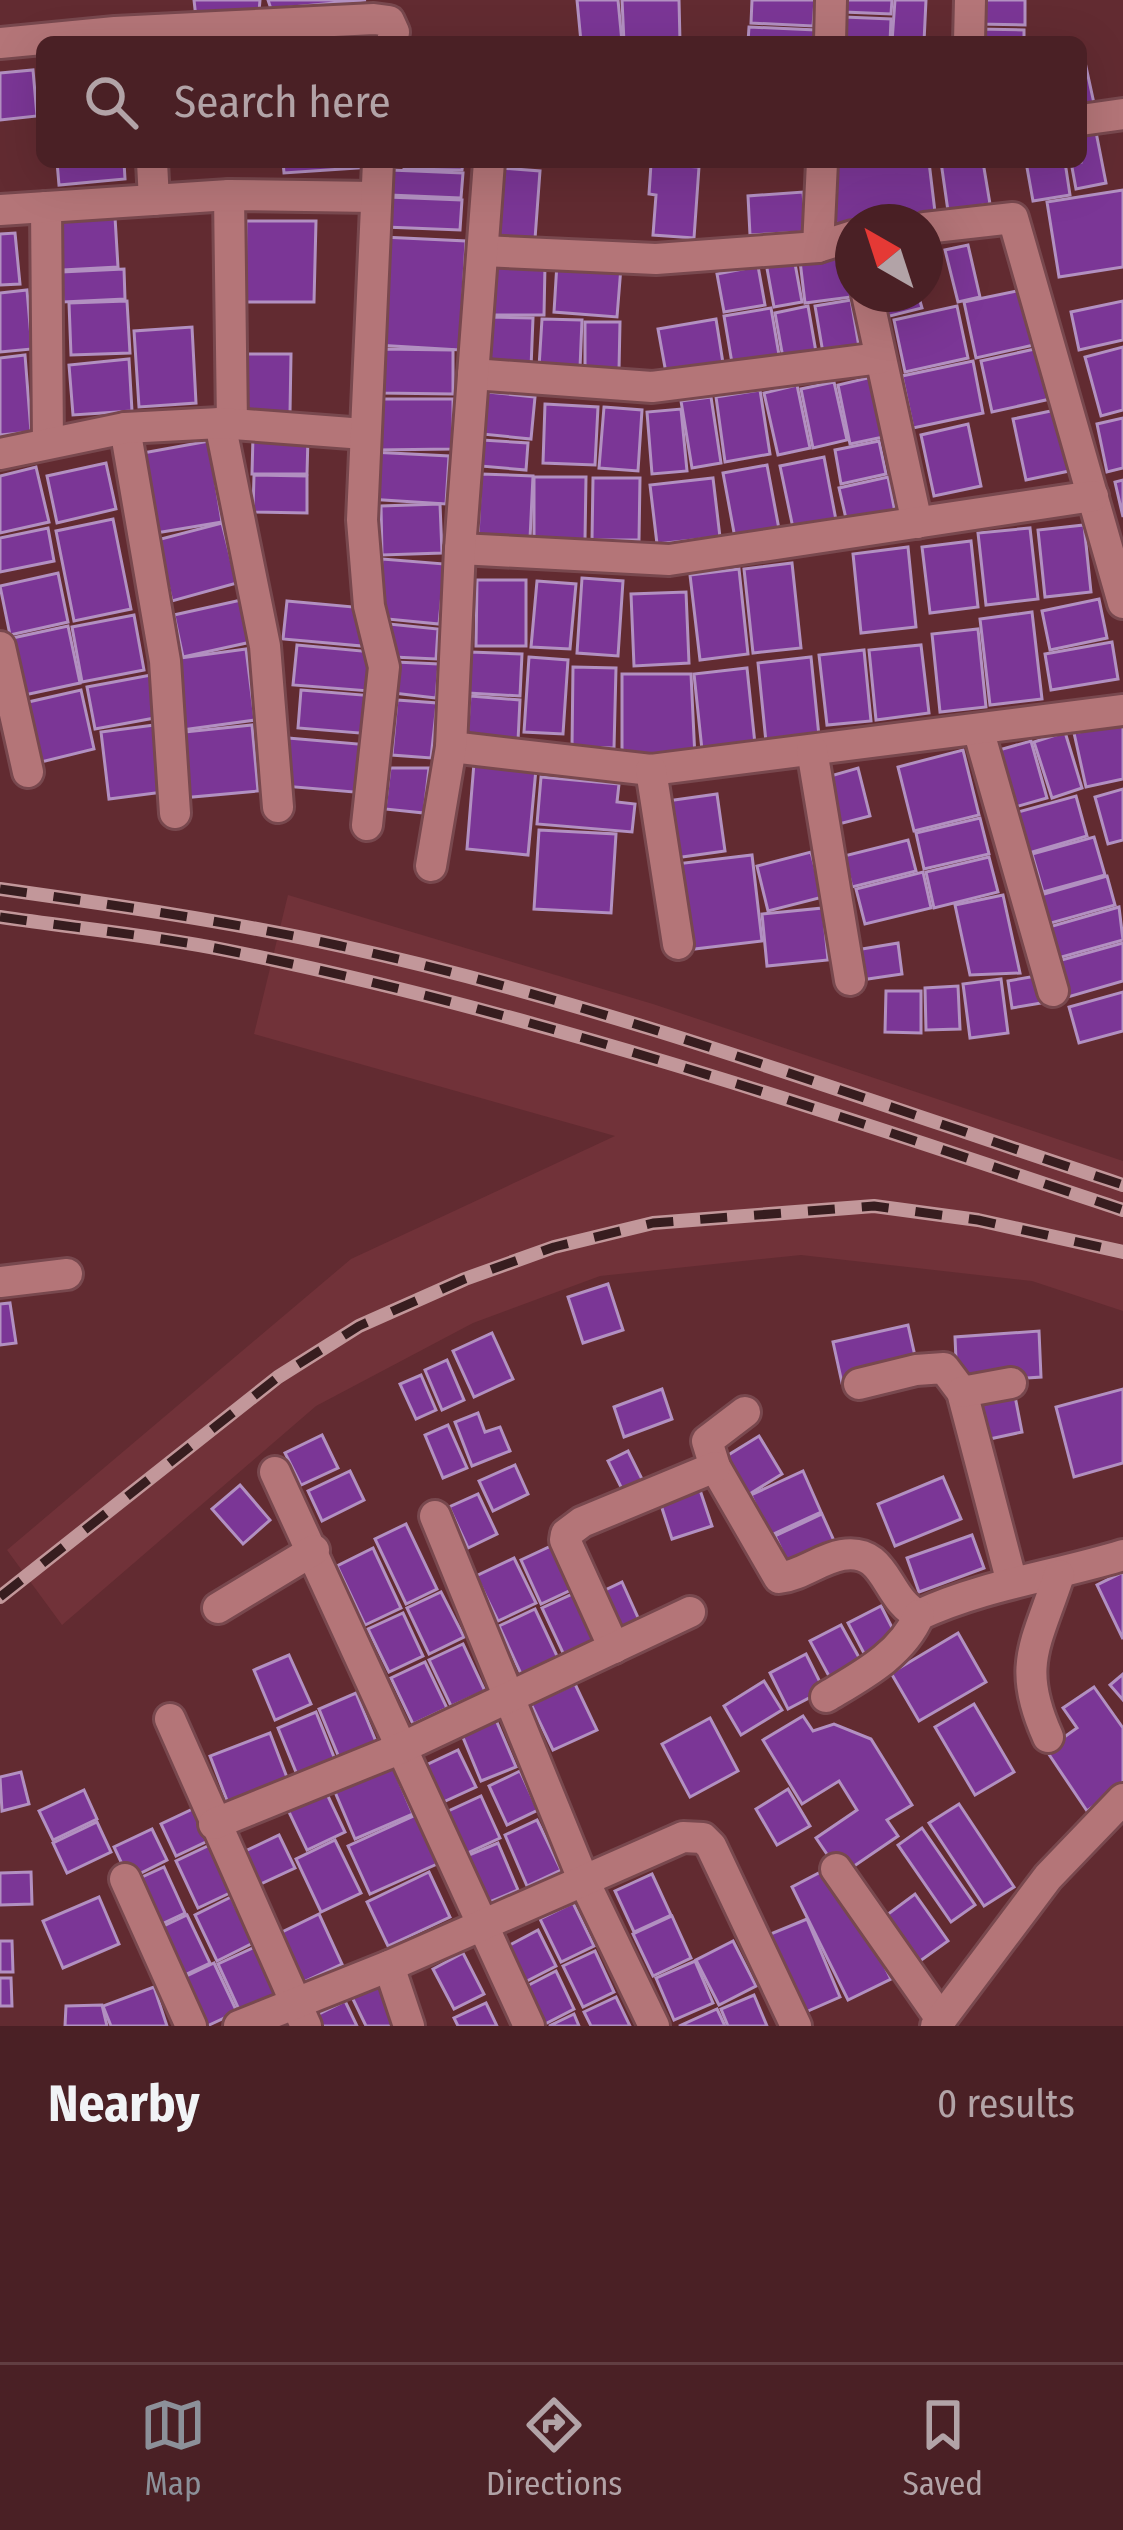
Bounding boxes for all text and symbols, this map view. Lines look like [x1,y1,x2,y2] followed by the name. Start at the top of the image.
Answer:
[36,36,1087,168] search box
[78,69,144,135] icon: search
[174,75,391,129] text: Search here
[835,204,943,312] north arrow
[48,2073,200,2135] text: Nearby
[937,2081,1075,2127] text: 0 results
[140,2392,206,2504] tab: Map
[486,2392,622,2504] tab: Directions
[902,2392,983,2504] tab: Saved

